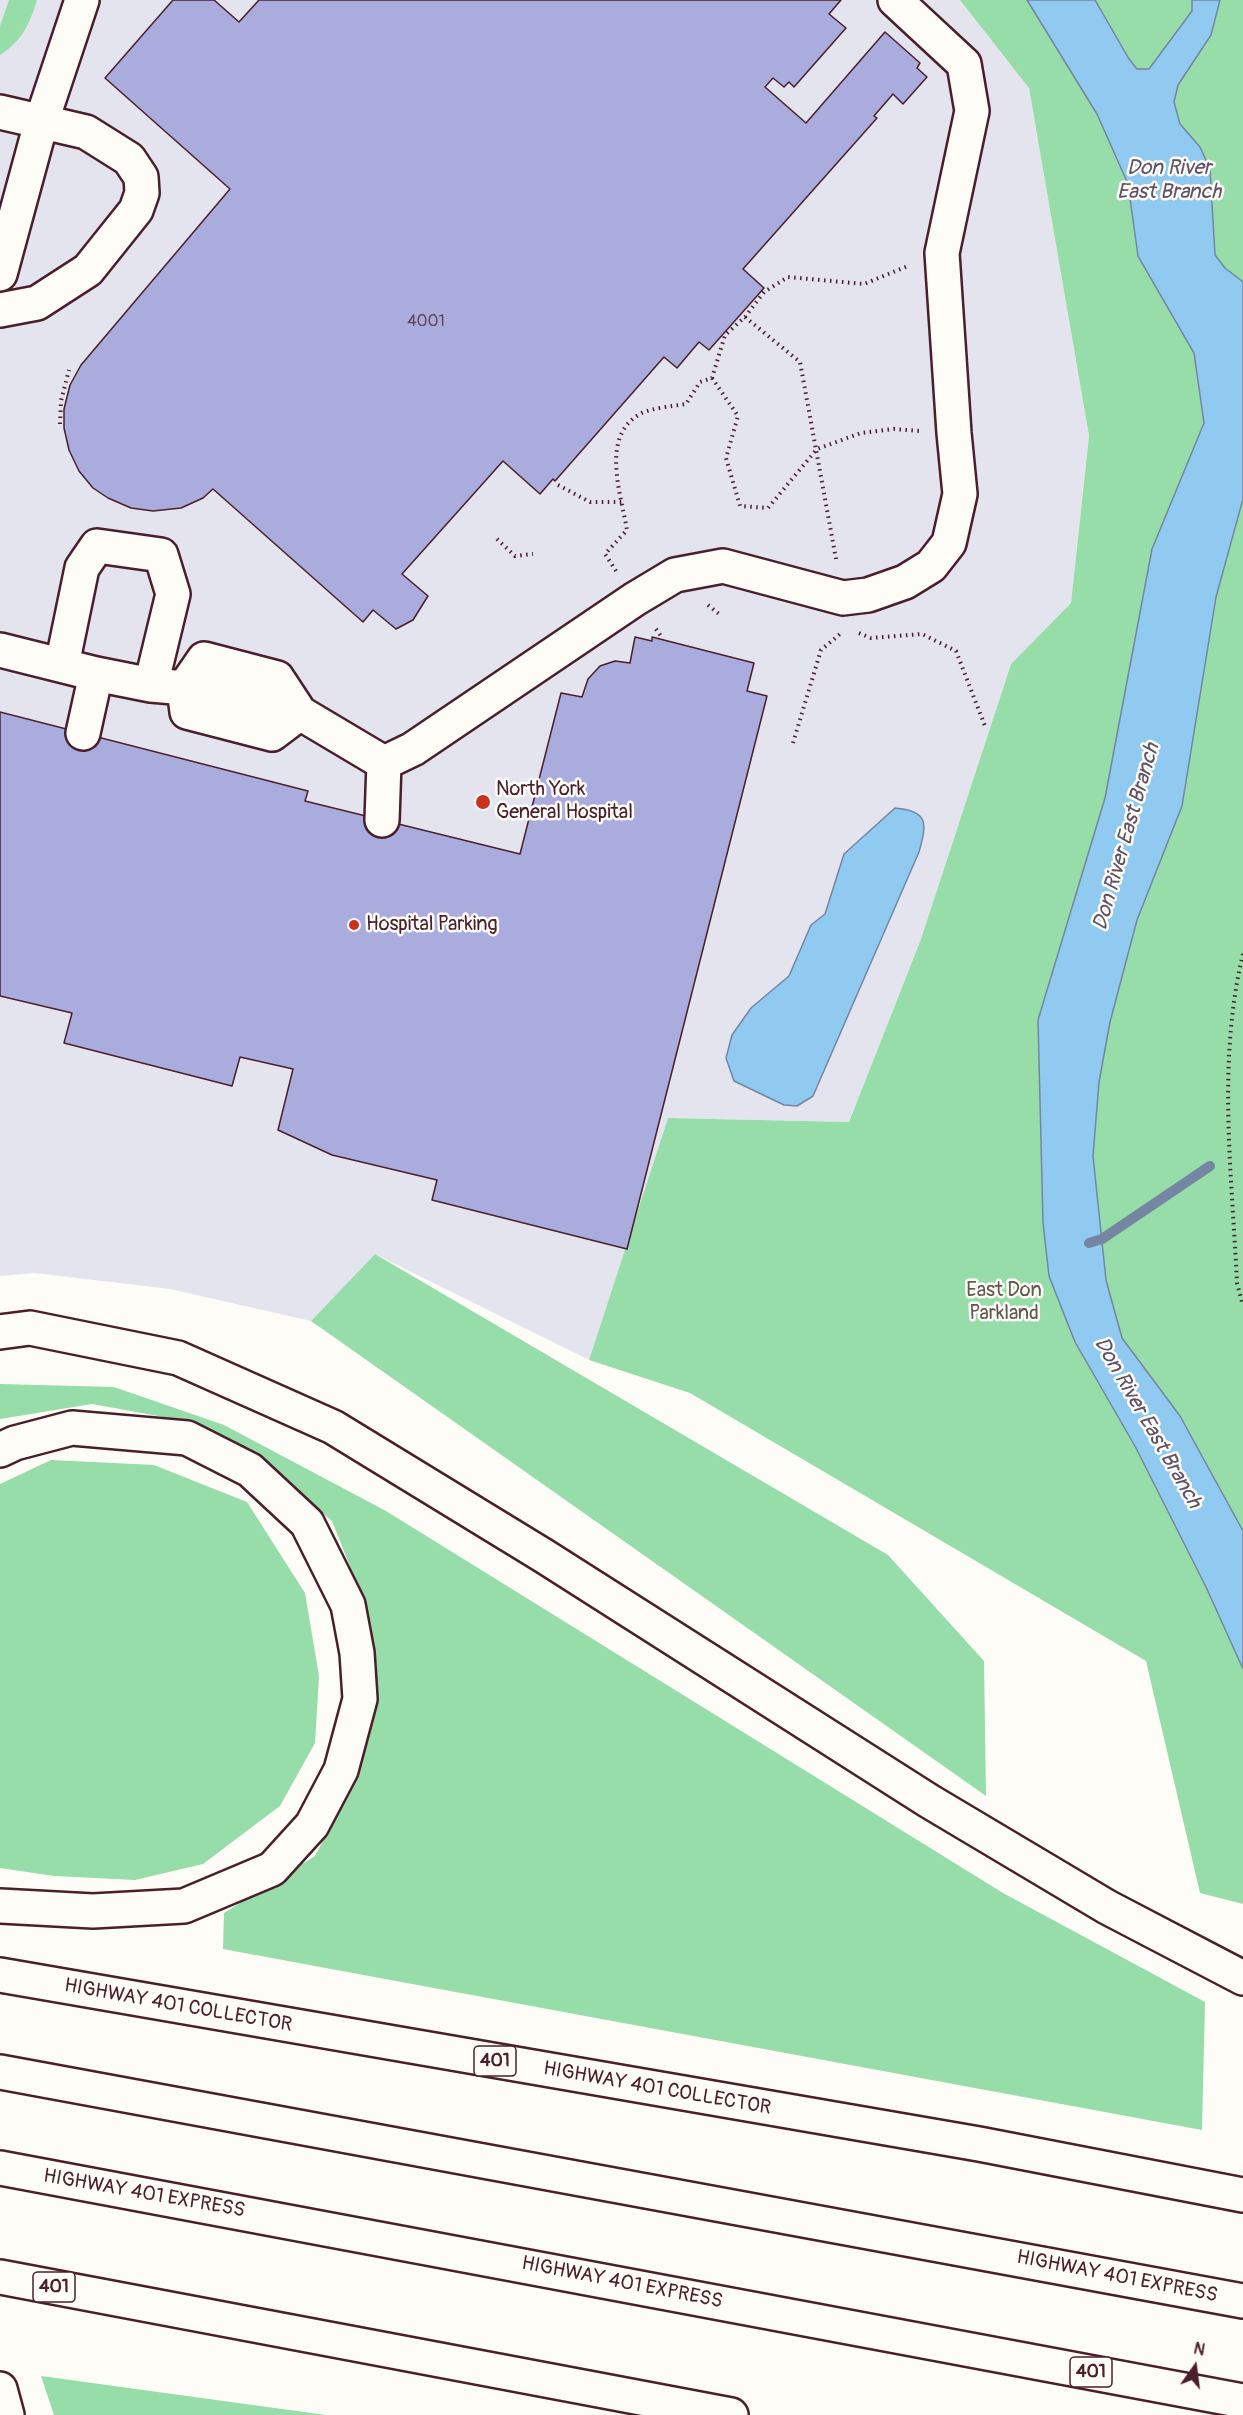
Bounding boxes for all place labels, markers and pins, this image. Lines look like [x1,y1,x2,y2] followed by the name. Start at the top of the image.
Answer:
[496,778,633,825] place label: North York General Hospital
[474,793,492,811] marker: North York General Hospital
[366,913,498,937] place label: Hospital Parking
[347,918,361,932] marker: Hospital Parking

